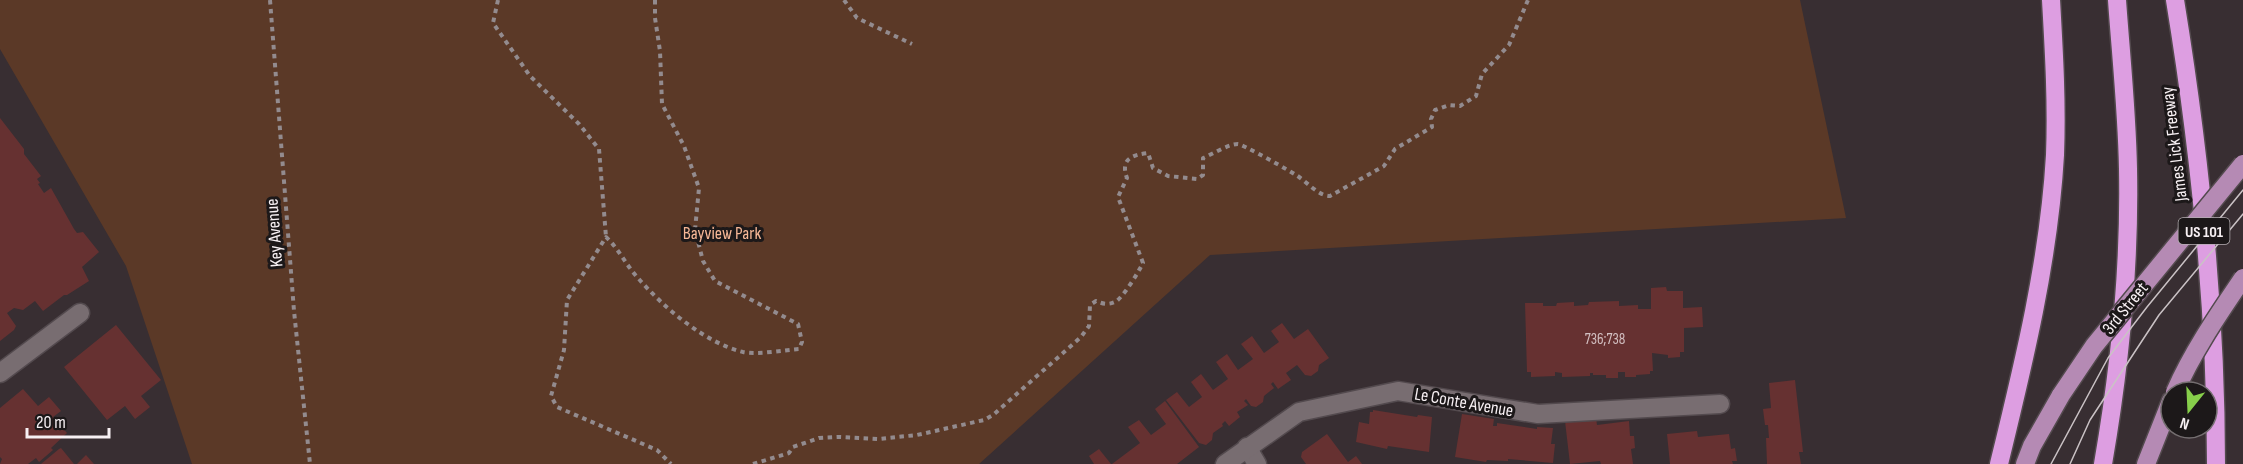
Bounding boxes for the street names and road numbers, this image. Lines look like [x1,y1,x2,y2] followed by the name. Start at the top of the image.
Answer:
[2157,85,2192,203] street label: James Lick Freeway
[262,198,287,268] street label: Key Avenue
[2178,218,2230,244] road number: US 101
[2098,278,2153,339] street label: 3rd Street
[1413,383,1515,422] street label: Le Conte Avenue

